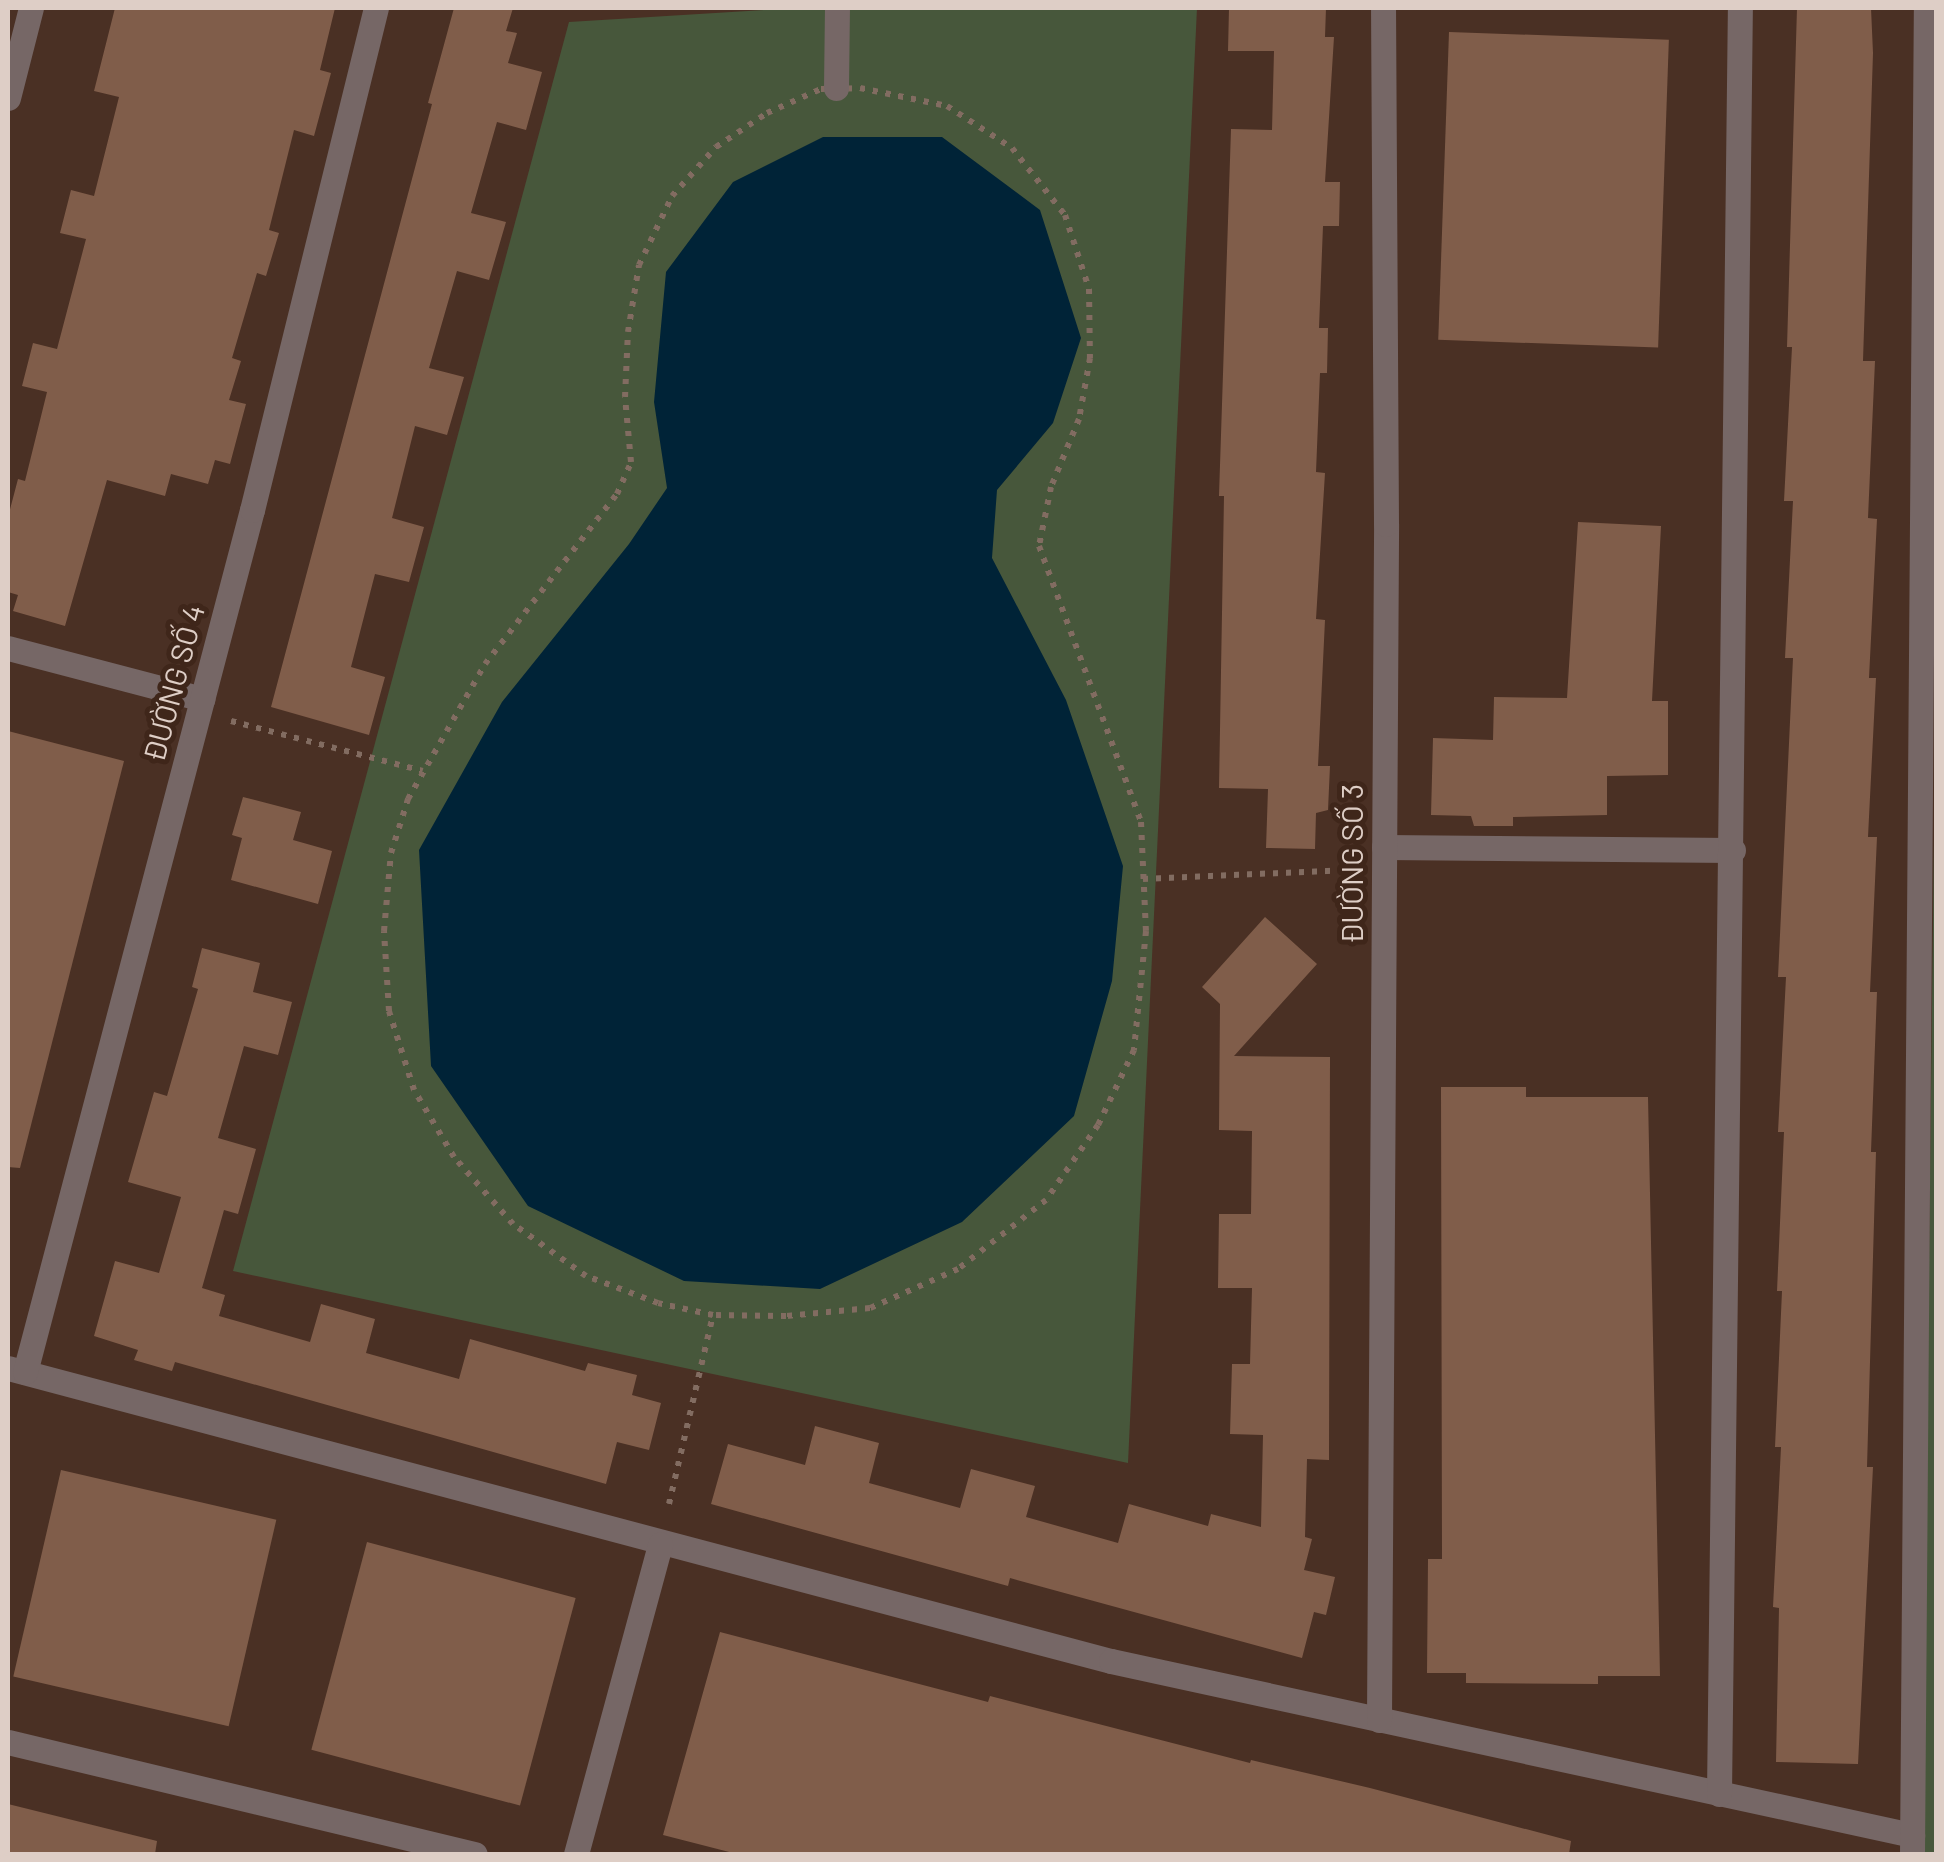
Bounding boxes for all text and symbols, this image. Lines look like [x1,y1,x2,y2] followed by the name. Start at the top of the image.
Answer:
[135,600,211,766] street label: ĐƯỜNG SỐ 4
[1333,784,1369,944] street label: ĐƯỜNG SỐ 3

